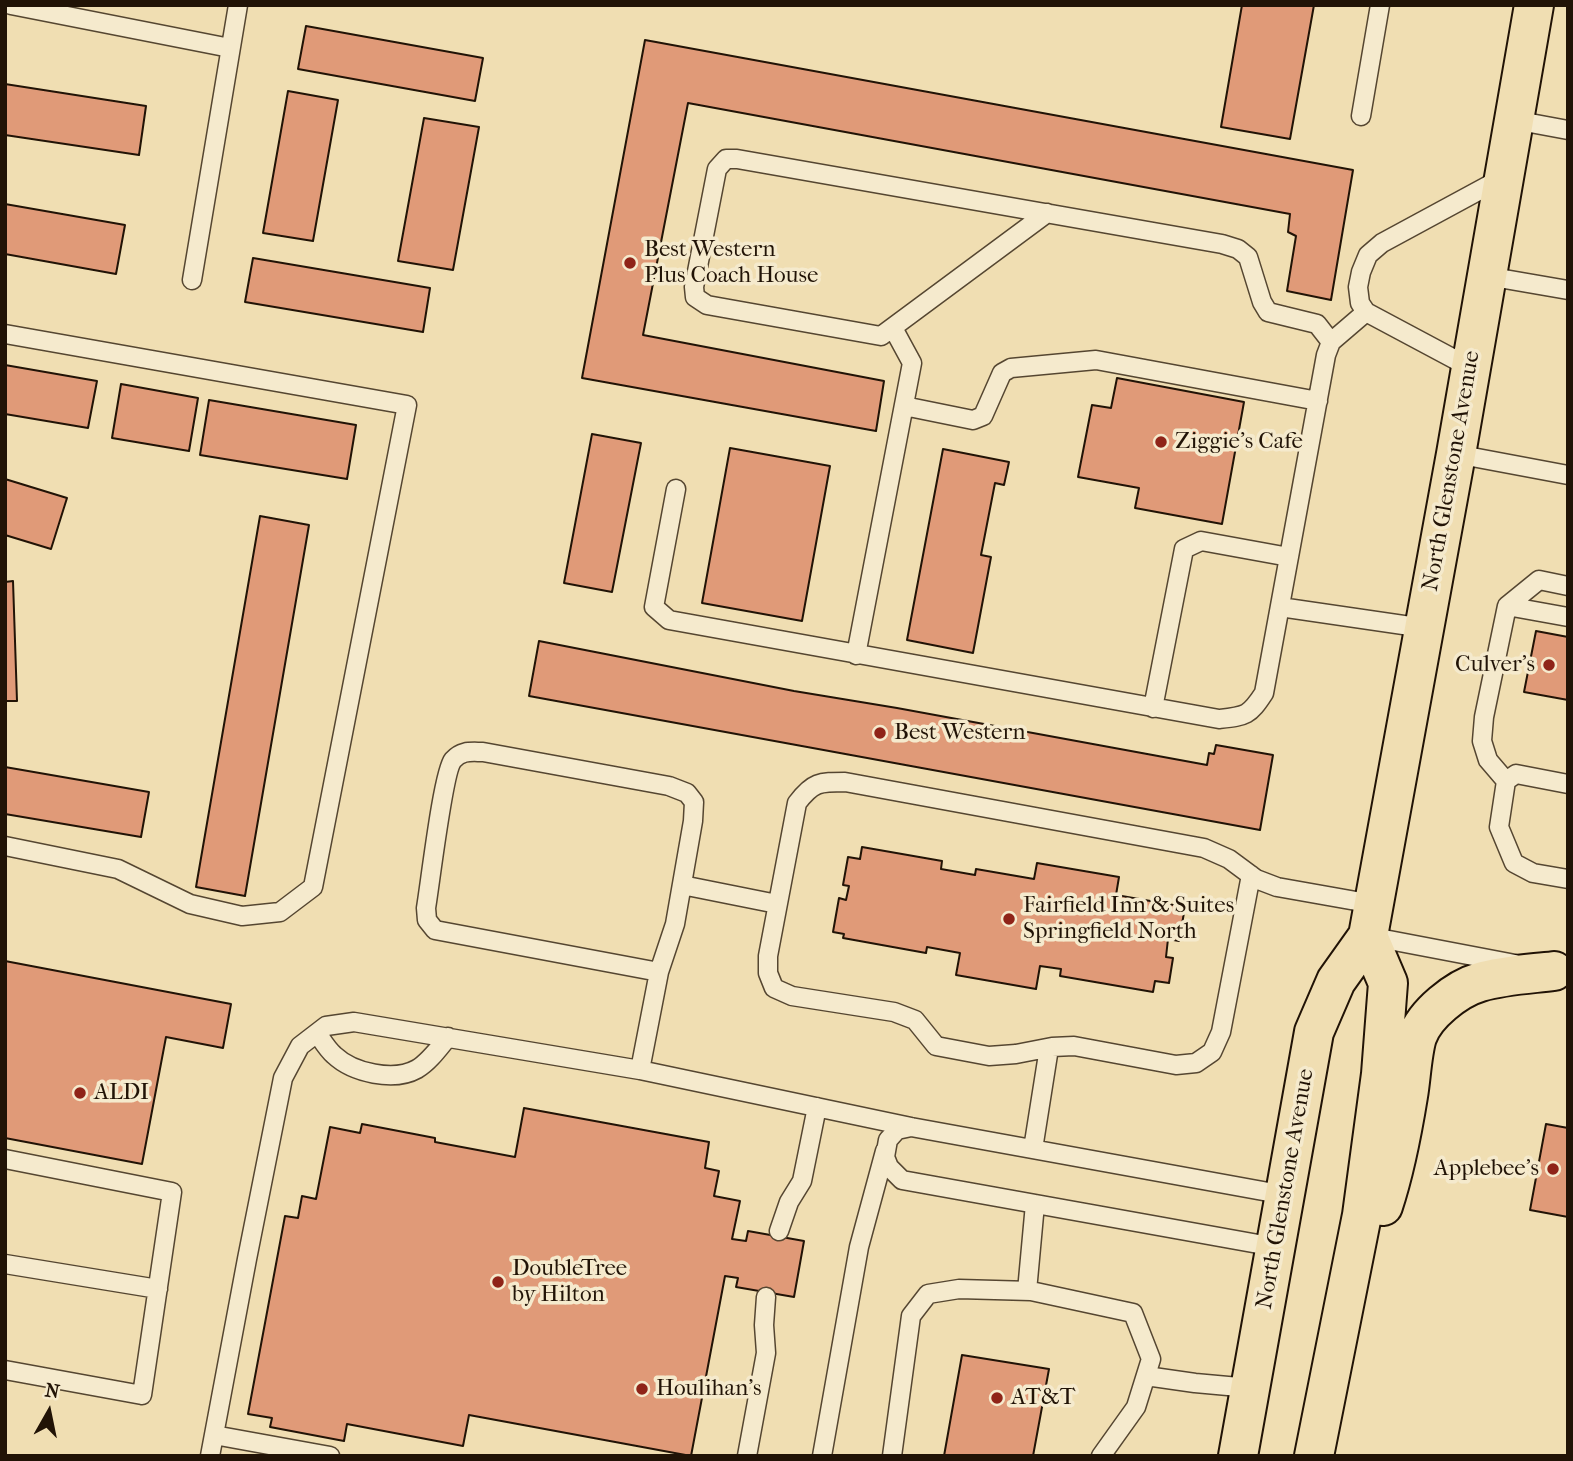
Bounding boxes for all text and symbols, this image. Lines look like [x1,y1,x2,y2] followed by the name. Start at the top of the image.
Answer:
[644,236,818,290] place label: Best Western Plus Coach House
[622,255,638,271] marker: Best Western Plus Coach House
[1417,349,1487,593] street label: North Glenstone Avenue
[1175,428,1303,456] place label: Ziggie's Cafe
[1153,434,1169,450] marker: Ziggie's Cafe
[1455,651,1535,679] place label: Culver's
[1541,657,1557,673] marker: Culver's
[894,719,1026,747] place label: Best Western
[872,725,888,741] marker: Best Western
[1023,892,1234,946] place label: Fairfield Inn & Suites Springfield North
[1001,911,1017,927] marker: Fairfield Inn & Suites Springfield North
[1251,1067,1321,1311] street label: North Glenstone Avenue
[94,1079,149,1107] place label: ALDI
[72,1085,88,1101] marker: ALDI
[1434,1155,1539,1183] place label: Applebee's
[1545,1161,1561,1177] marker: Applebee's
[512,1255,627,1309] place label: DoubleTree by Hilton
[490,1274,506,1290] marker: DoubleTree by Hilton
[656,1375,762,1403] place label: Houlihan's
[14,1377,84,1447] north arrow
[43,1379,61,1403] text: N
[634,1381,650,1397] marker: Houlihan's
[1011,1384,1075,1412] place label: AT&T
[989,1390,1005,1406] marker: AT&T

